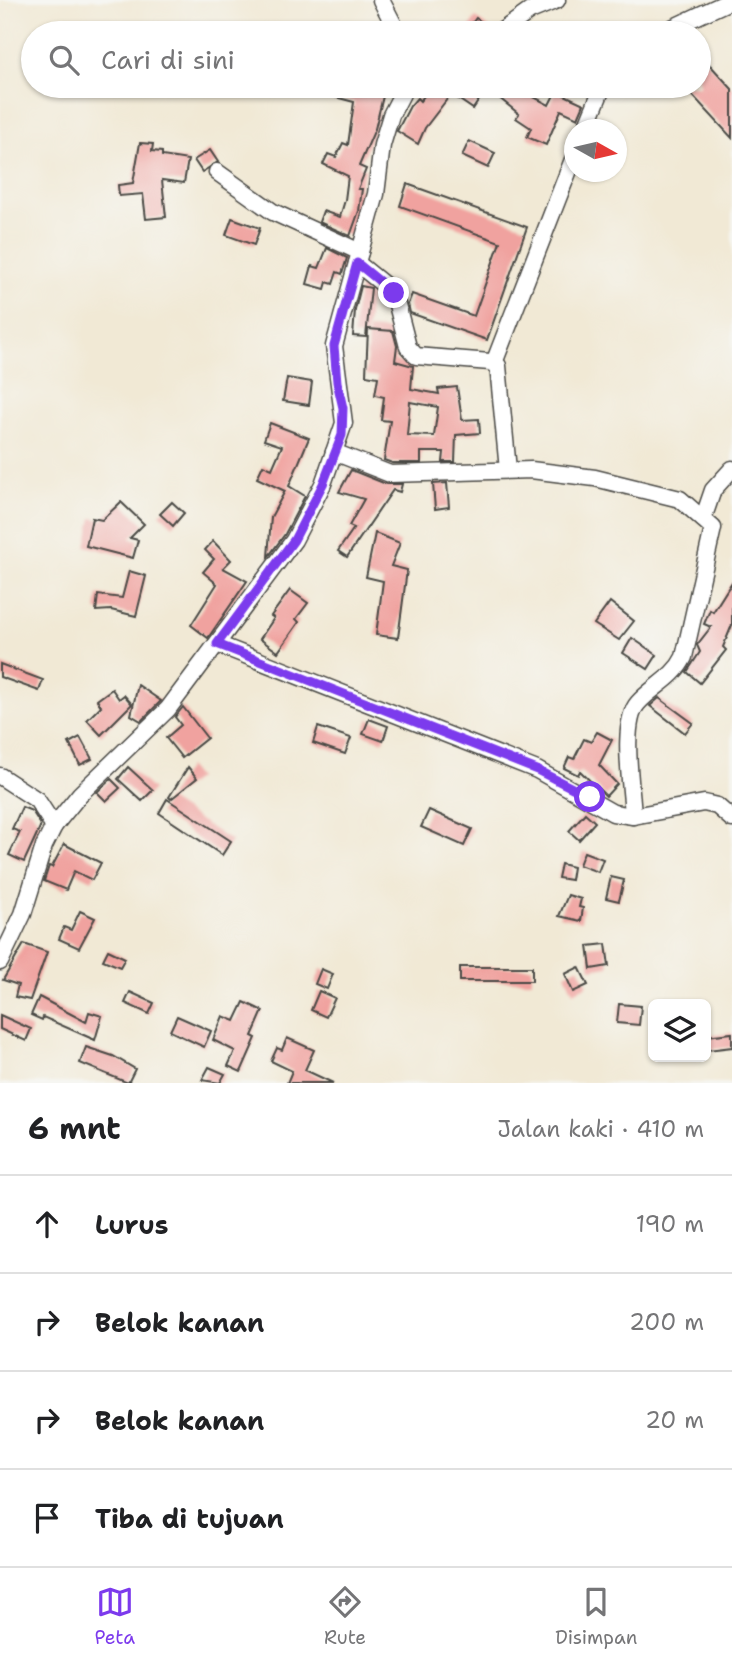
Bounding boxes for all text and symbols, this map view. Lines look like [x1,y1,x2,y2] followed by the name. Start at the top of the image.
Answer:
[21,21,711,98] search box
[45,41,83,79] icon: search
[101,42,235,77] text: Cari di sini
[564,119,627,182] north arrow
[378,277,409,308] route end
[574,781,605,812] route start
[648,999,711,1062] map controls
[648,999,711,1062] button: layers
[28,1108,121,1149] text: 6 mnt
[497,1114,704,1144] text: Jalan kaki · 410 m
[28,1205,66,1243] icon: ahead
[95,1207,168,1242] text: Lurus
[636,1209,704,1239] text: 190 m
[28,1303,66,1341] icon: right
[95,1305,264,1340] text: Belok kanan
[629,1307,704,1337] text: 200 m
[28,1401,66,1439] icon: right
[95,1403,264,1438] text: Belok kanan
[645,1405,704,1435] text: 20 m
[28,1499,66,1537] icon: arrive
[95,1501,284,1536] text: Tiba di tujuan
[95,1583,135,1650] tab: Peta
[324,1583,366,1650] tab: Rute
[555,1583,637,1650] tab: Disimpan

